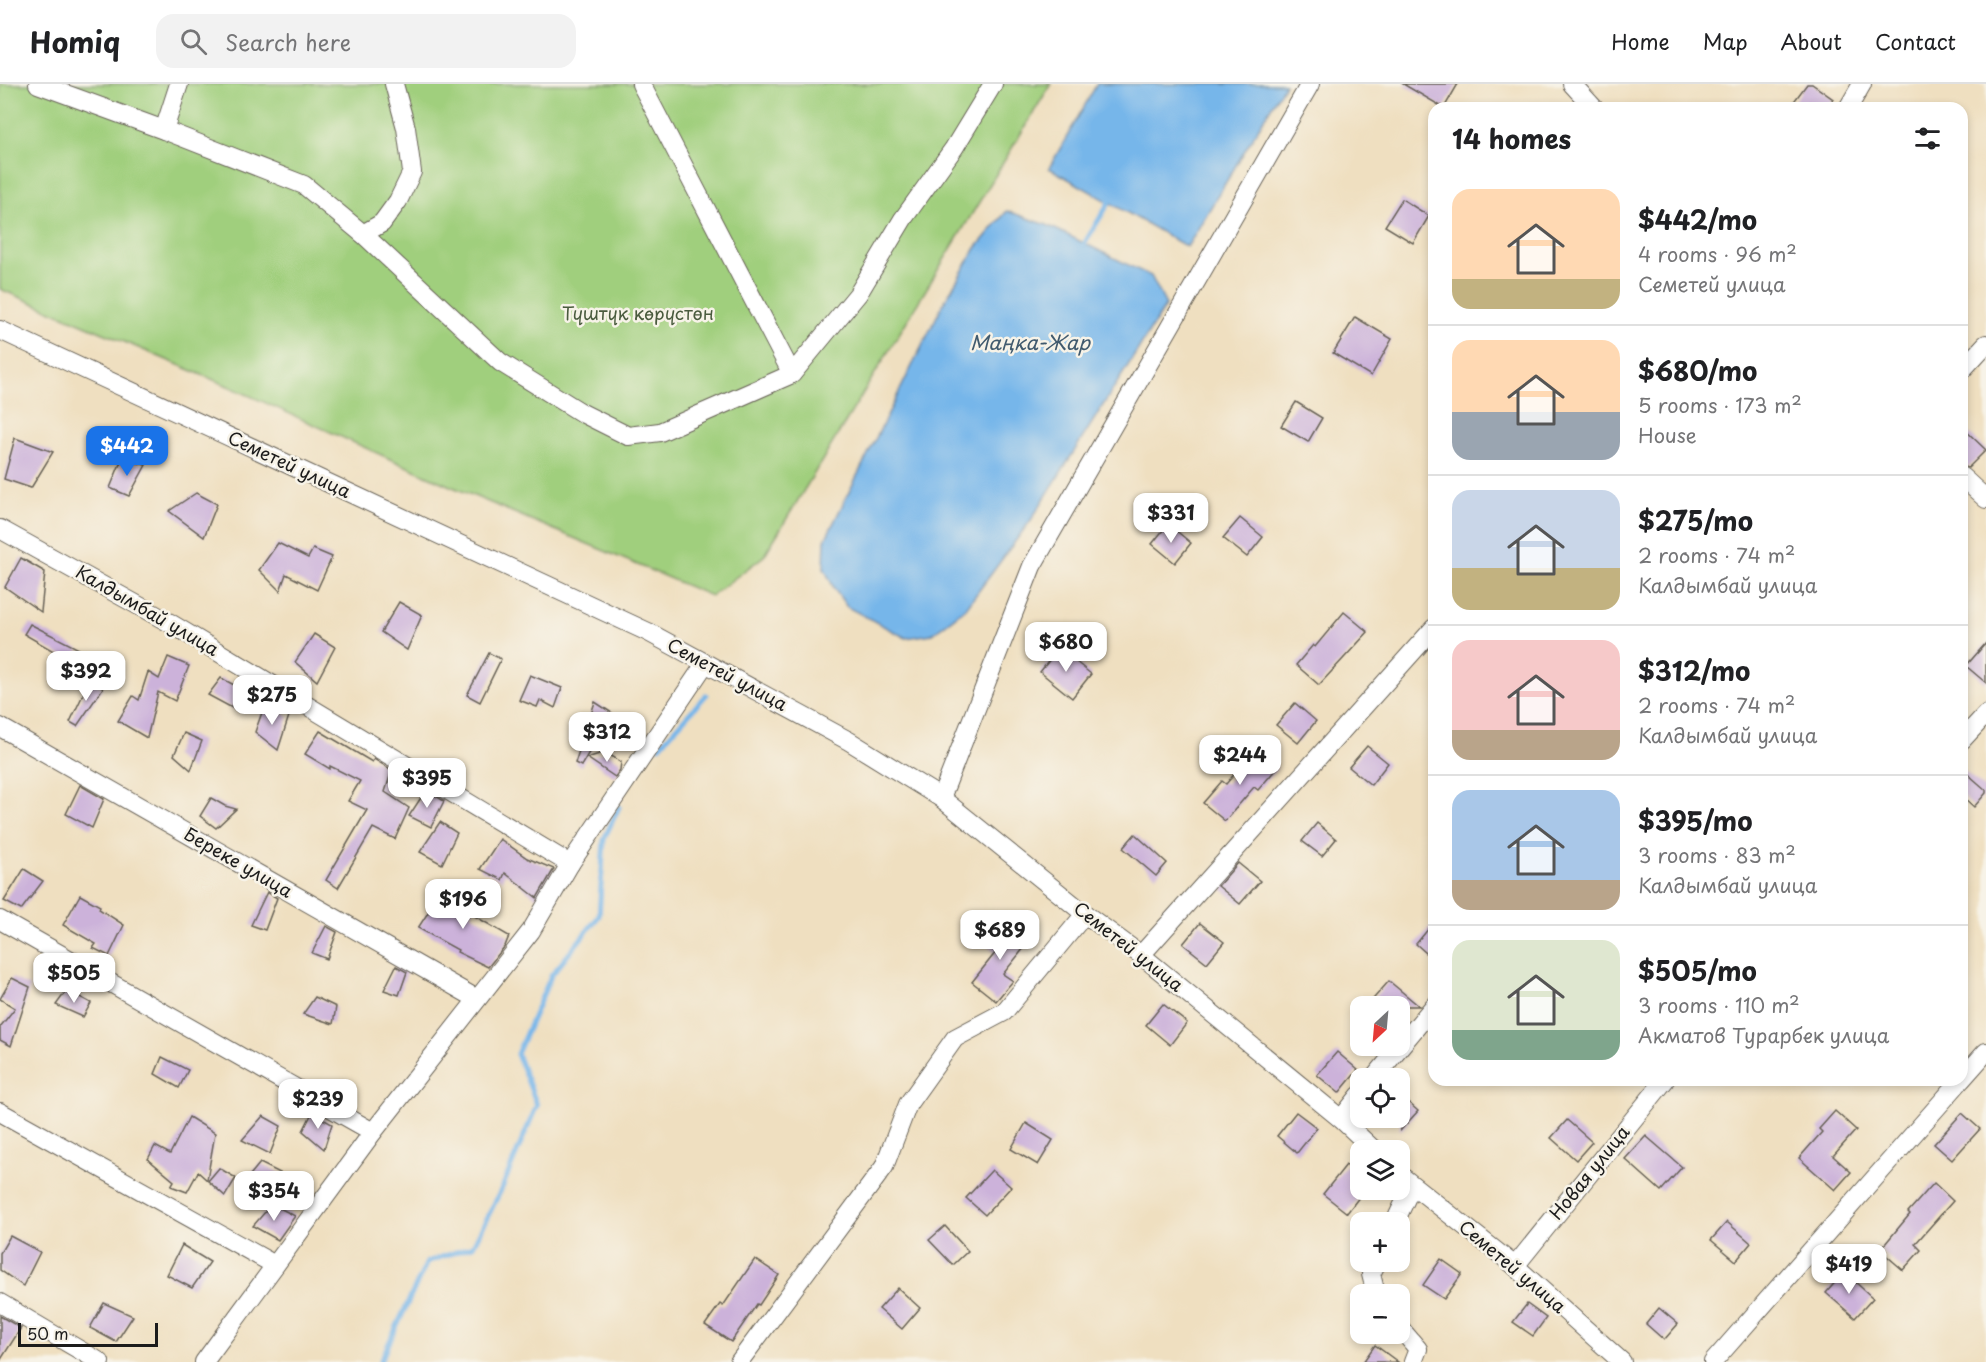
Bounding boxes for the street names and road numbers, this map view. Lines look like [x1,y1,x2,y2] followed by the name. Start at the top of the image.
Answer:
[224,423,356,504] street label: Семетей улица
[71,558,225,662] street label: Калдымбай улица
[663,631,793,717] street label: Семетей улица
[180,820,299,904] street label: Береке улица
[1068,894,1190,998] street label: Семетей улица
[1542,1119,1636,1225] street label: Новая улица
[1453,1213,1573,1319] street label: Семетей улица

